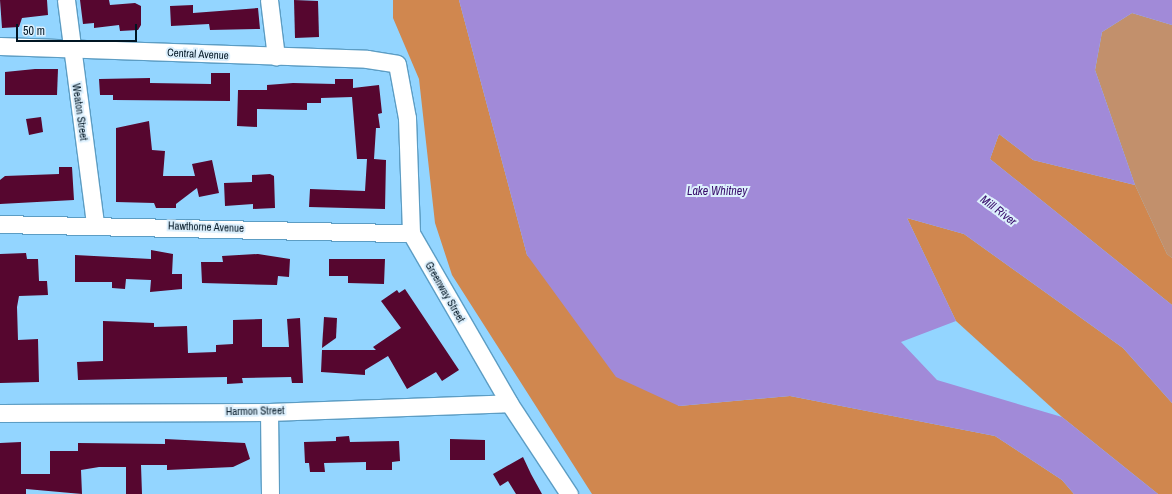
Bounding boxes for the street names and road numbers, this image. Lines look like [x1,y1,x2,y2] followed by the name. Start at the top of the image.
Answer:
[167,46,229,62] street label: Central Avenue
[69,83,91,141] street label: Weaton Street
[168,219,244,235] street label: Hawthorne Avenue
[422,259,468,325] street label: Greenway Street
[226,404,284,418] street label: Harmon Street

